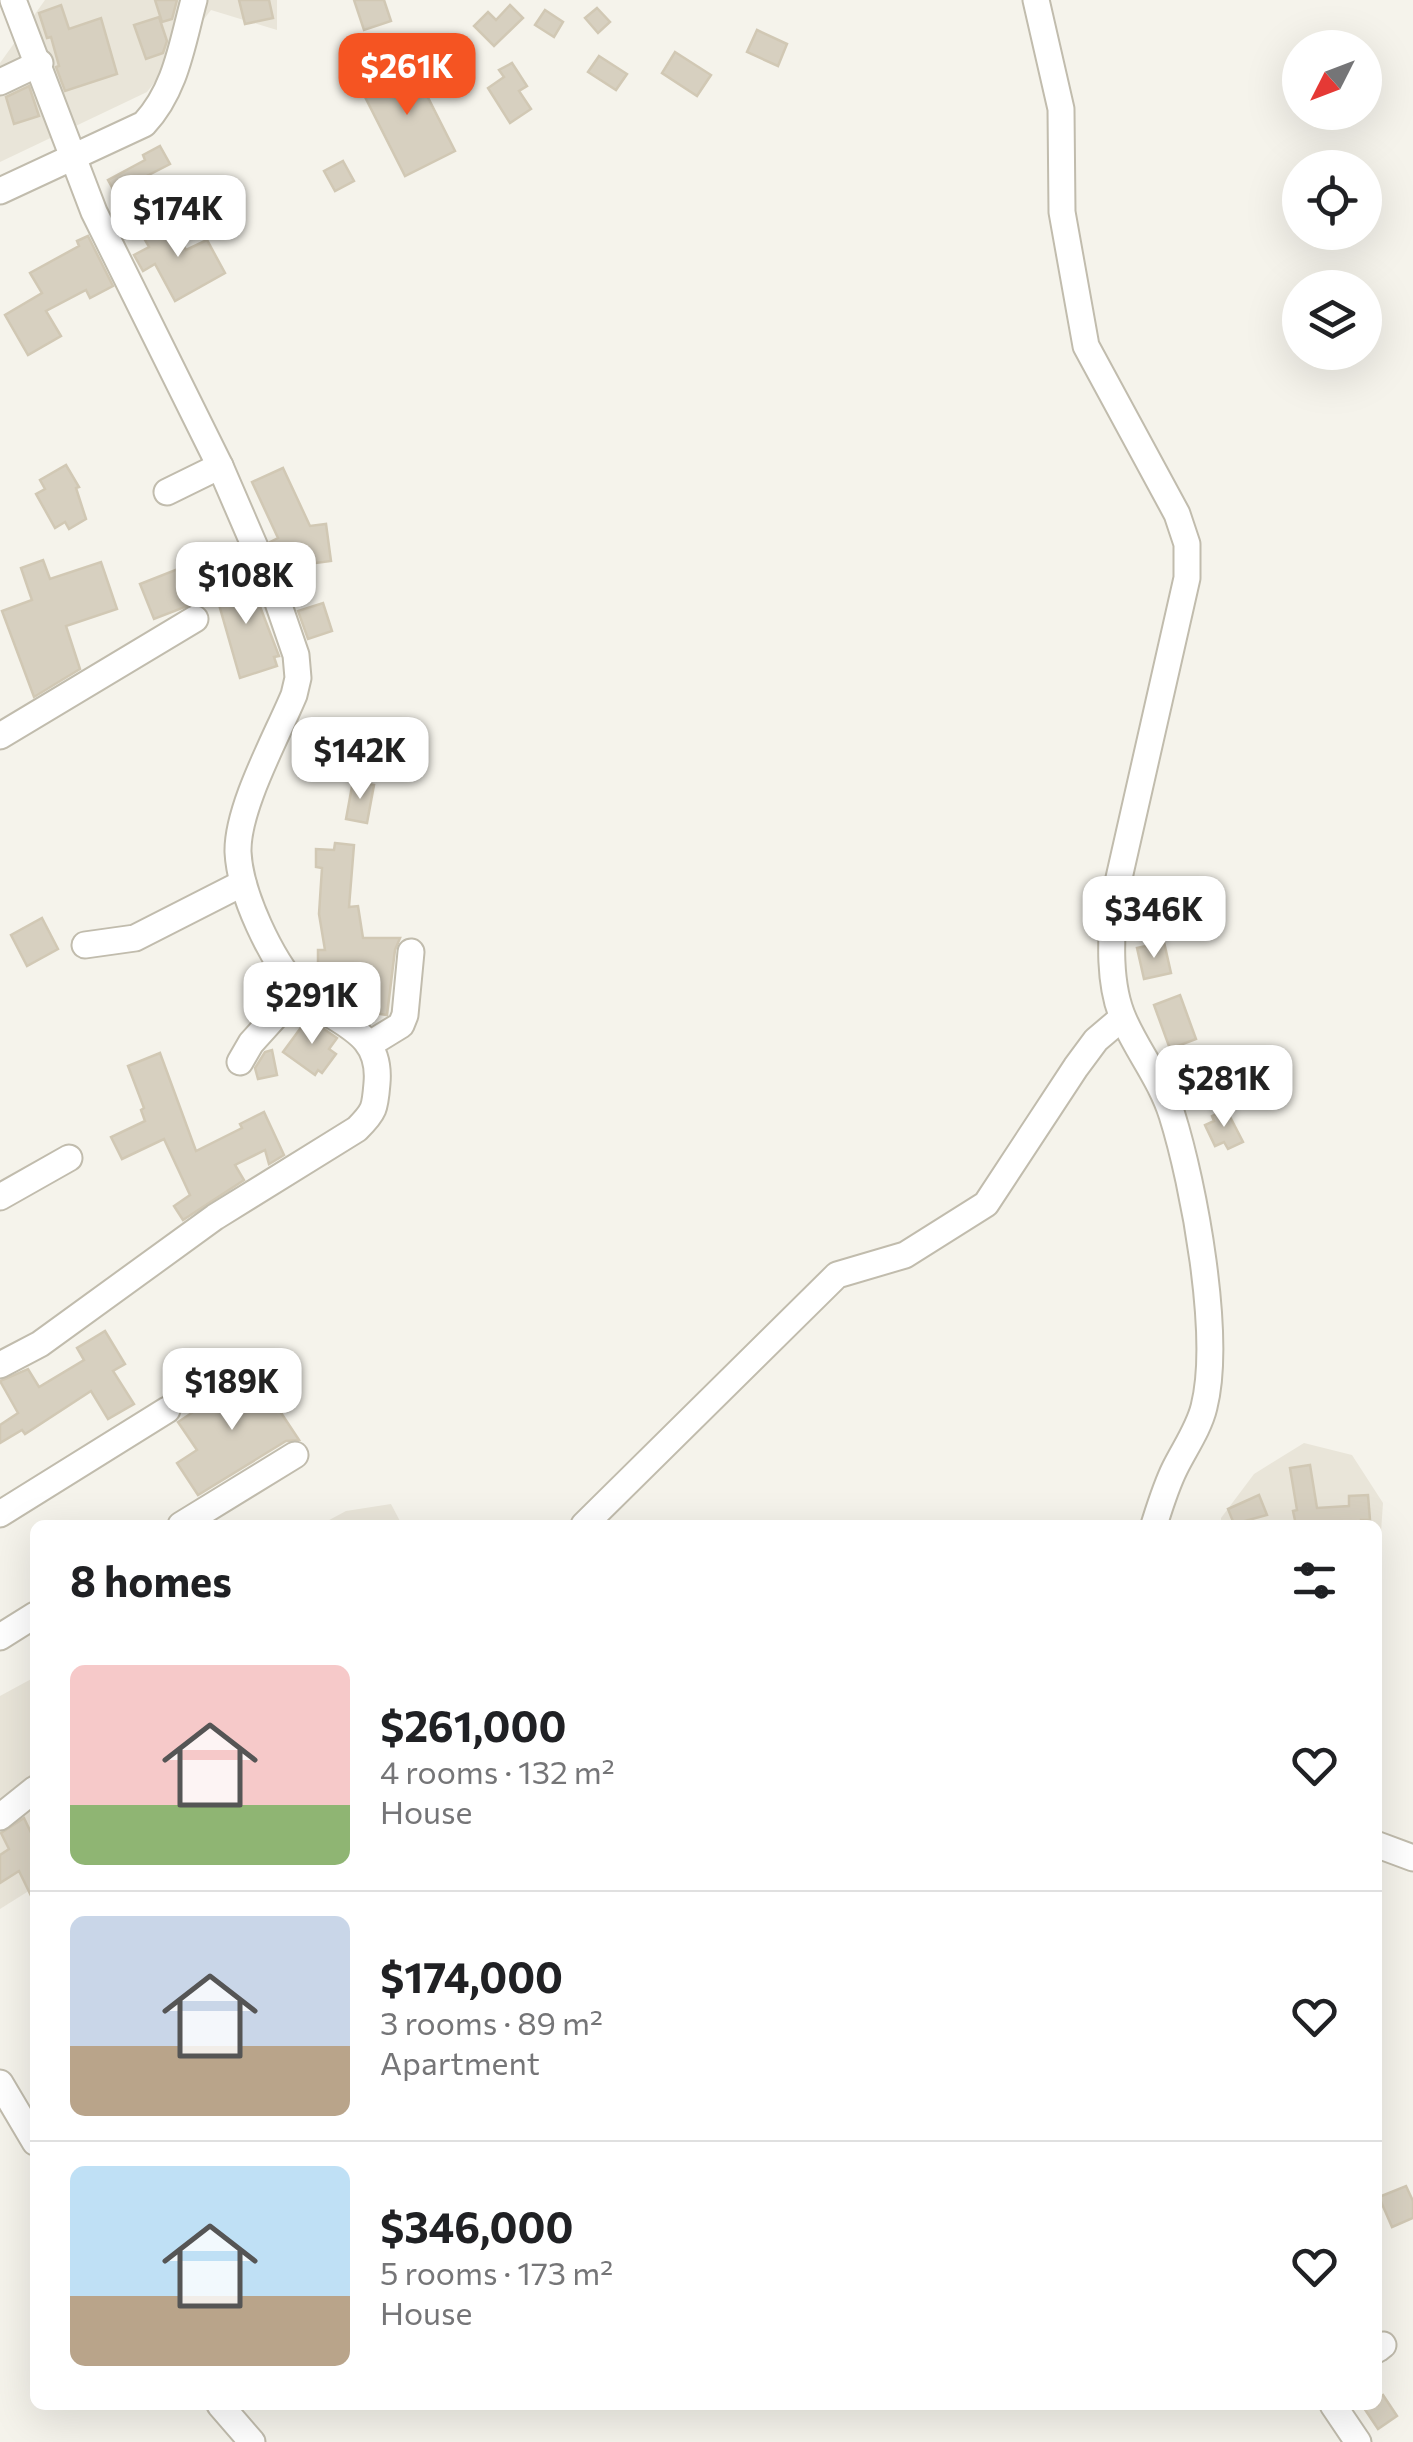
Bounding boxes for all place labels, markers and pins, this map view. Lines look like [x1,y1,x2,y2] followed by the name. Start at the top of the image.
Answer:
[337,33,477,118] pin: $261K
[108,175,248,260] pin: $174K
[176,542,316,627] pin: $108K
[290,717,430,802] pin: $142K
[1084,876,1224,961] pin: $346K
[242,962,382,1047] pin: $291K
[1154,1045,1294,1130] pin: $281K
[162,1348,302,1433] pin: $189K

